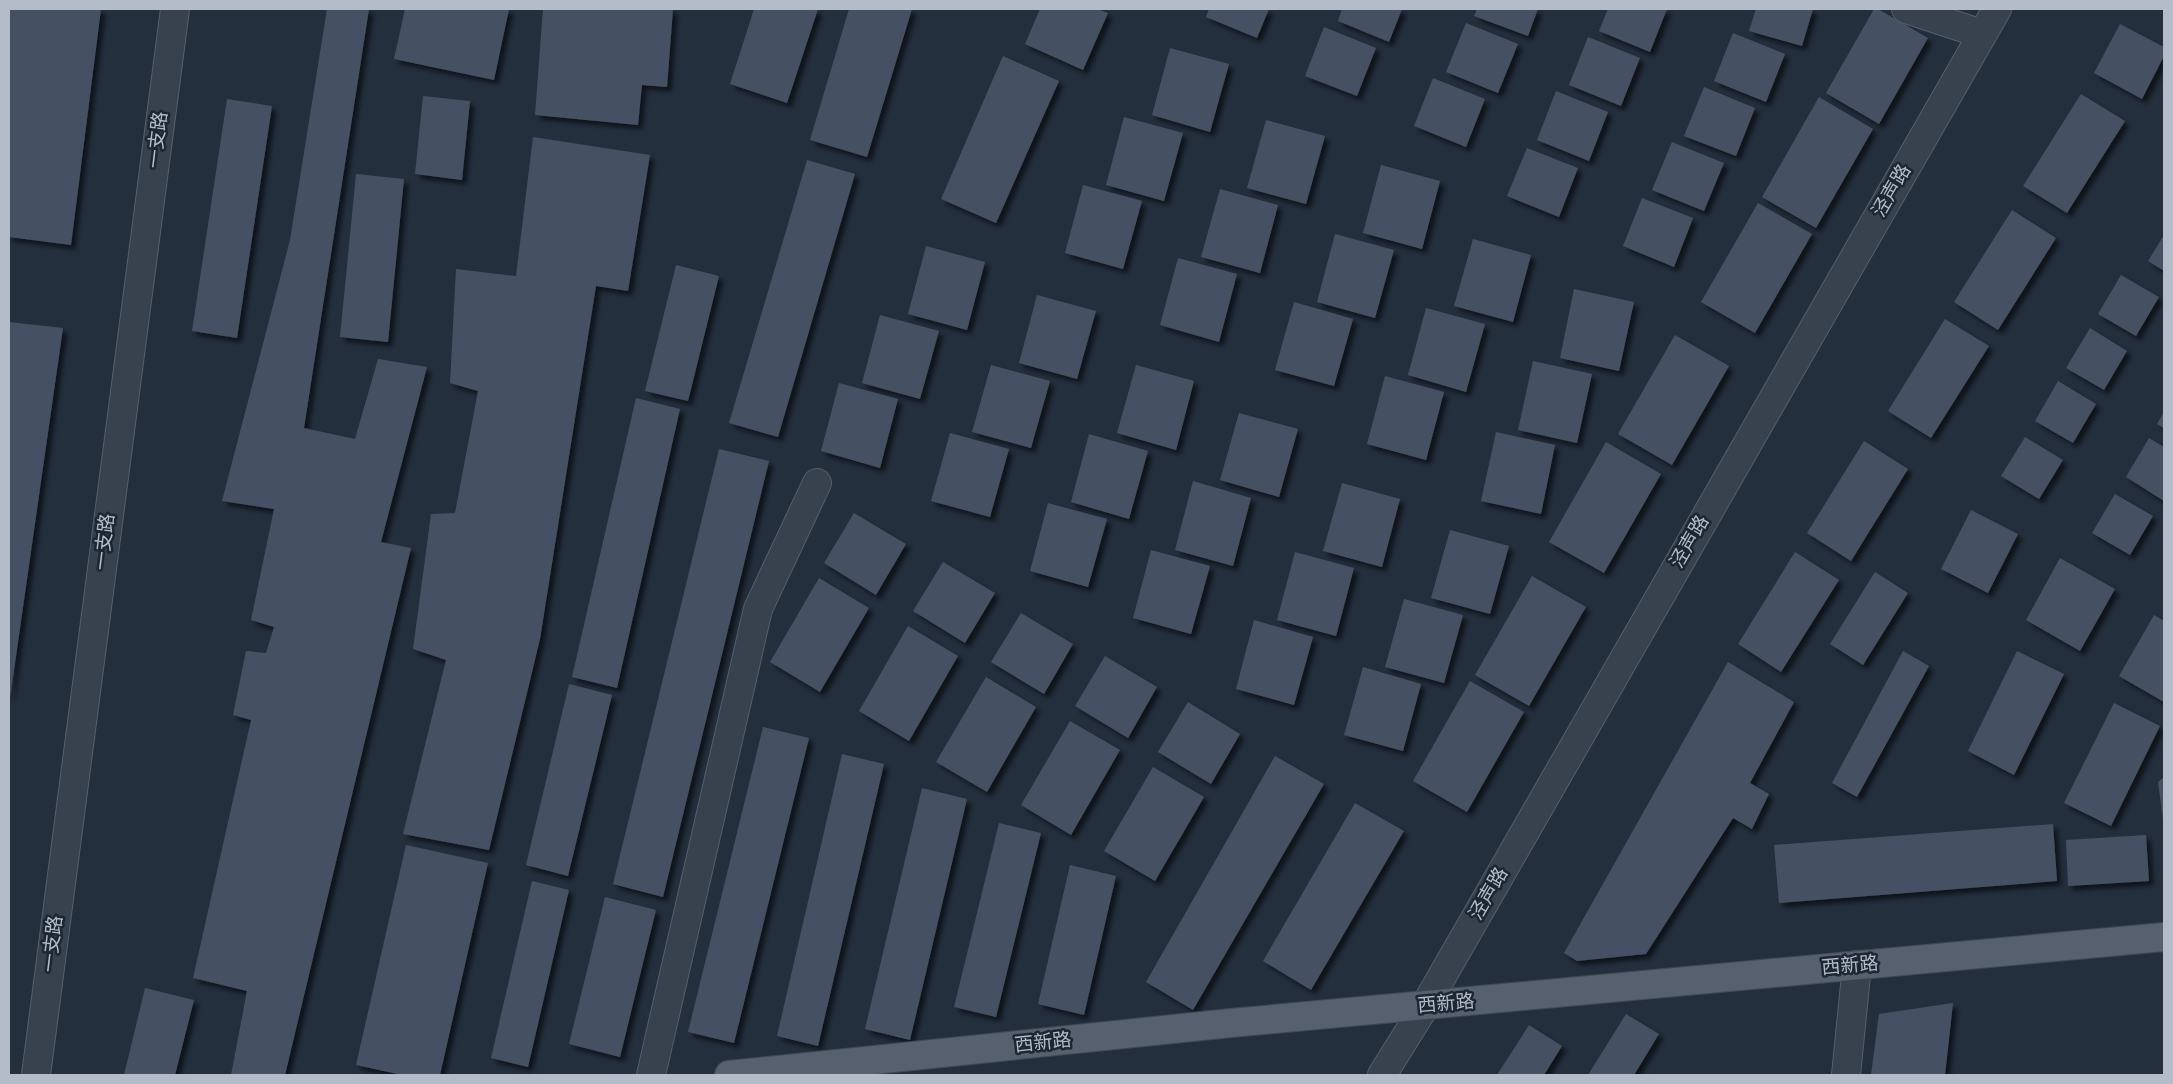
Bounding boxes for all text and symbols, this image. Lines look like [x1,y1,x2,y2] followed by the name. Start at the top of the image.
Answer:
[144,110,171,169] street label: 一支路
[1869,161,1914,220] street label: 泾声路
[91,512,118,571] street label: 一支路
[1667,512,1712,571] street label: 泾声路
[1466,864,1511,923] street label: 泾声路
[39,914,66,973] street label: 一支路
[1821,952,1879,978] street label: 西新路
[1417,990,1475,1016] street label: 西新路
[1013,1029,1072,1055] street label: 西新路

